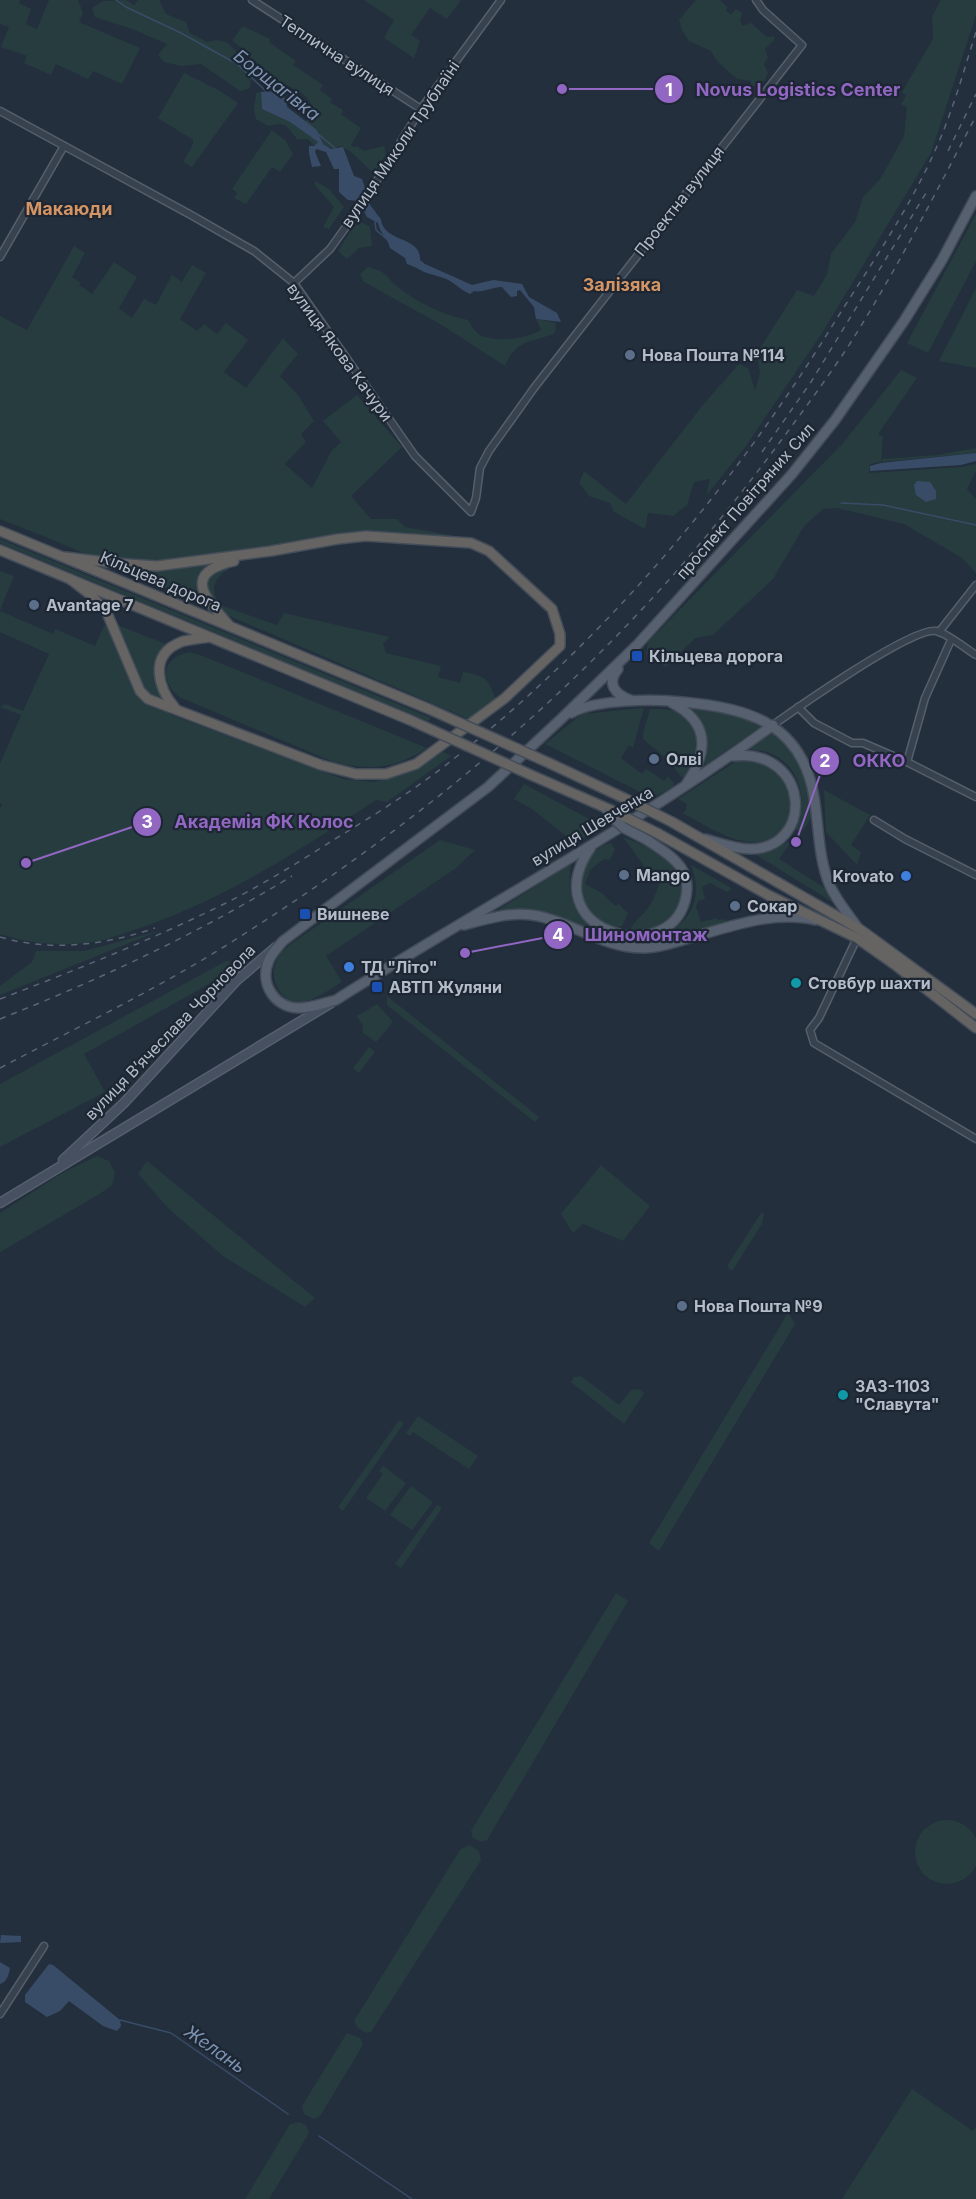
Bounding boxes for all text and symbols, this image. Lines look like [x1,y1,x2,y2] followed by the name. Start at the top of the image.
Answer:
[276,10,398,100] street label: Теплична вулиця
[230,45,324,125] water label: Борщагівка
[337,57,463,231] street label: вулиця Миколи Трублаїні
[654,71,912,107] callout: Novus Logistics Center
[665,79,673,100] text: 1
[696,79,900,100] text: Novus Logistics Center
[630,142,728,260] street label: Проектна вулиця
[25,198,113,219] district label: Макаюди
[583,274,661,295] district label: Залізяка
[283,279,397,425] street label: вулиця Якова Качури
[642,345,785,365] place label: Нова Пошта №114
[623,348,637,362] marker: Нова Пошта №114
[672,419,818,583] street label: проспект Повітряних Сил
[98,547,224,615] street label: Кільцева дорога
[46,595,134,615] place label: Avantage 7
[27,598,41,612] marker: Avantage 7
[649,646,783,666] place label: Кільцева дорога
[630,649,644,663] marker: Кільцева дорога
[810,743,917,779] callout: ОККО
[666,749,702,769] place label: Олві
[819,750,831,771] text: 2
[853,750,906,771] text: ОККО
[647,752,661,766] marker: Олві
[528,782,656,870] street label: вулиця Шевченка
[132,804,365,840] callout: Академія ФК Колос
[141,811,153,832] text: 3
[174,811,354,832] text: Академія ФК Колос
[636,865,690,885] place label: Mango
[833,866,894,886] place label: Krovato
[617,868,631,882] marker: Mango
[899,869,913,883] marker: Krovato
[747,896,797,916] place label: Сокар
[728,899,742,913] marker: Сокар
[317,904,390,924] place label: Вишневе
[298,907,312,921] marker: Вишневе
[543,917,720,953] callout: Шиномонтаж
[552,924,564,945] text: 4
[584,924,708,945] text: Шиномонтаж
[81,940,259,1124] street label: вулиця Вʼячеслава Чорновола
[361,957,438,977] place label: ТД "Літо"
[342,960,356,974] marker: ТД "Літо"
[808,973,931,993] place label: Стовбур шахти
[789,976,803,990] marker: Стовбур шахти
[389,977,502,997] place label: АВТП Жуляни
[370,980,384,994] marker: АВТП Жуляни
[694,1296,823,1316] place label: Нова Пошта №9
[675,1299,689,1313] marker: Нова Пошта №9
[855,1376,939,1414] place label: ЗАЗ-1103 "Славута"
[836,1388,850,1402] marker: ЗАЗ-1103 "Славута"
[180,2020,249,2077] water label: Желань

